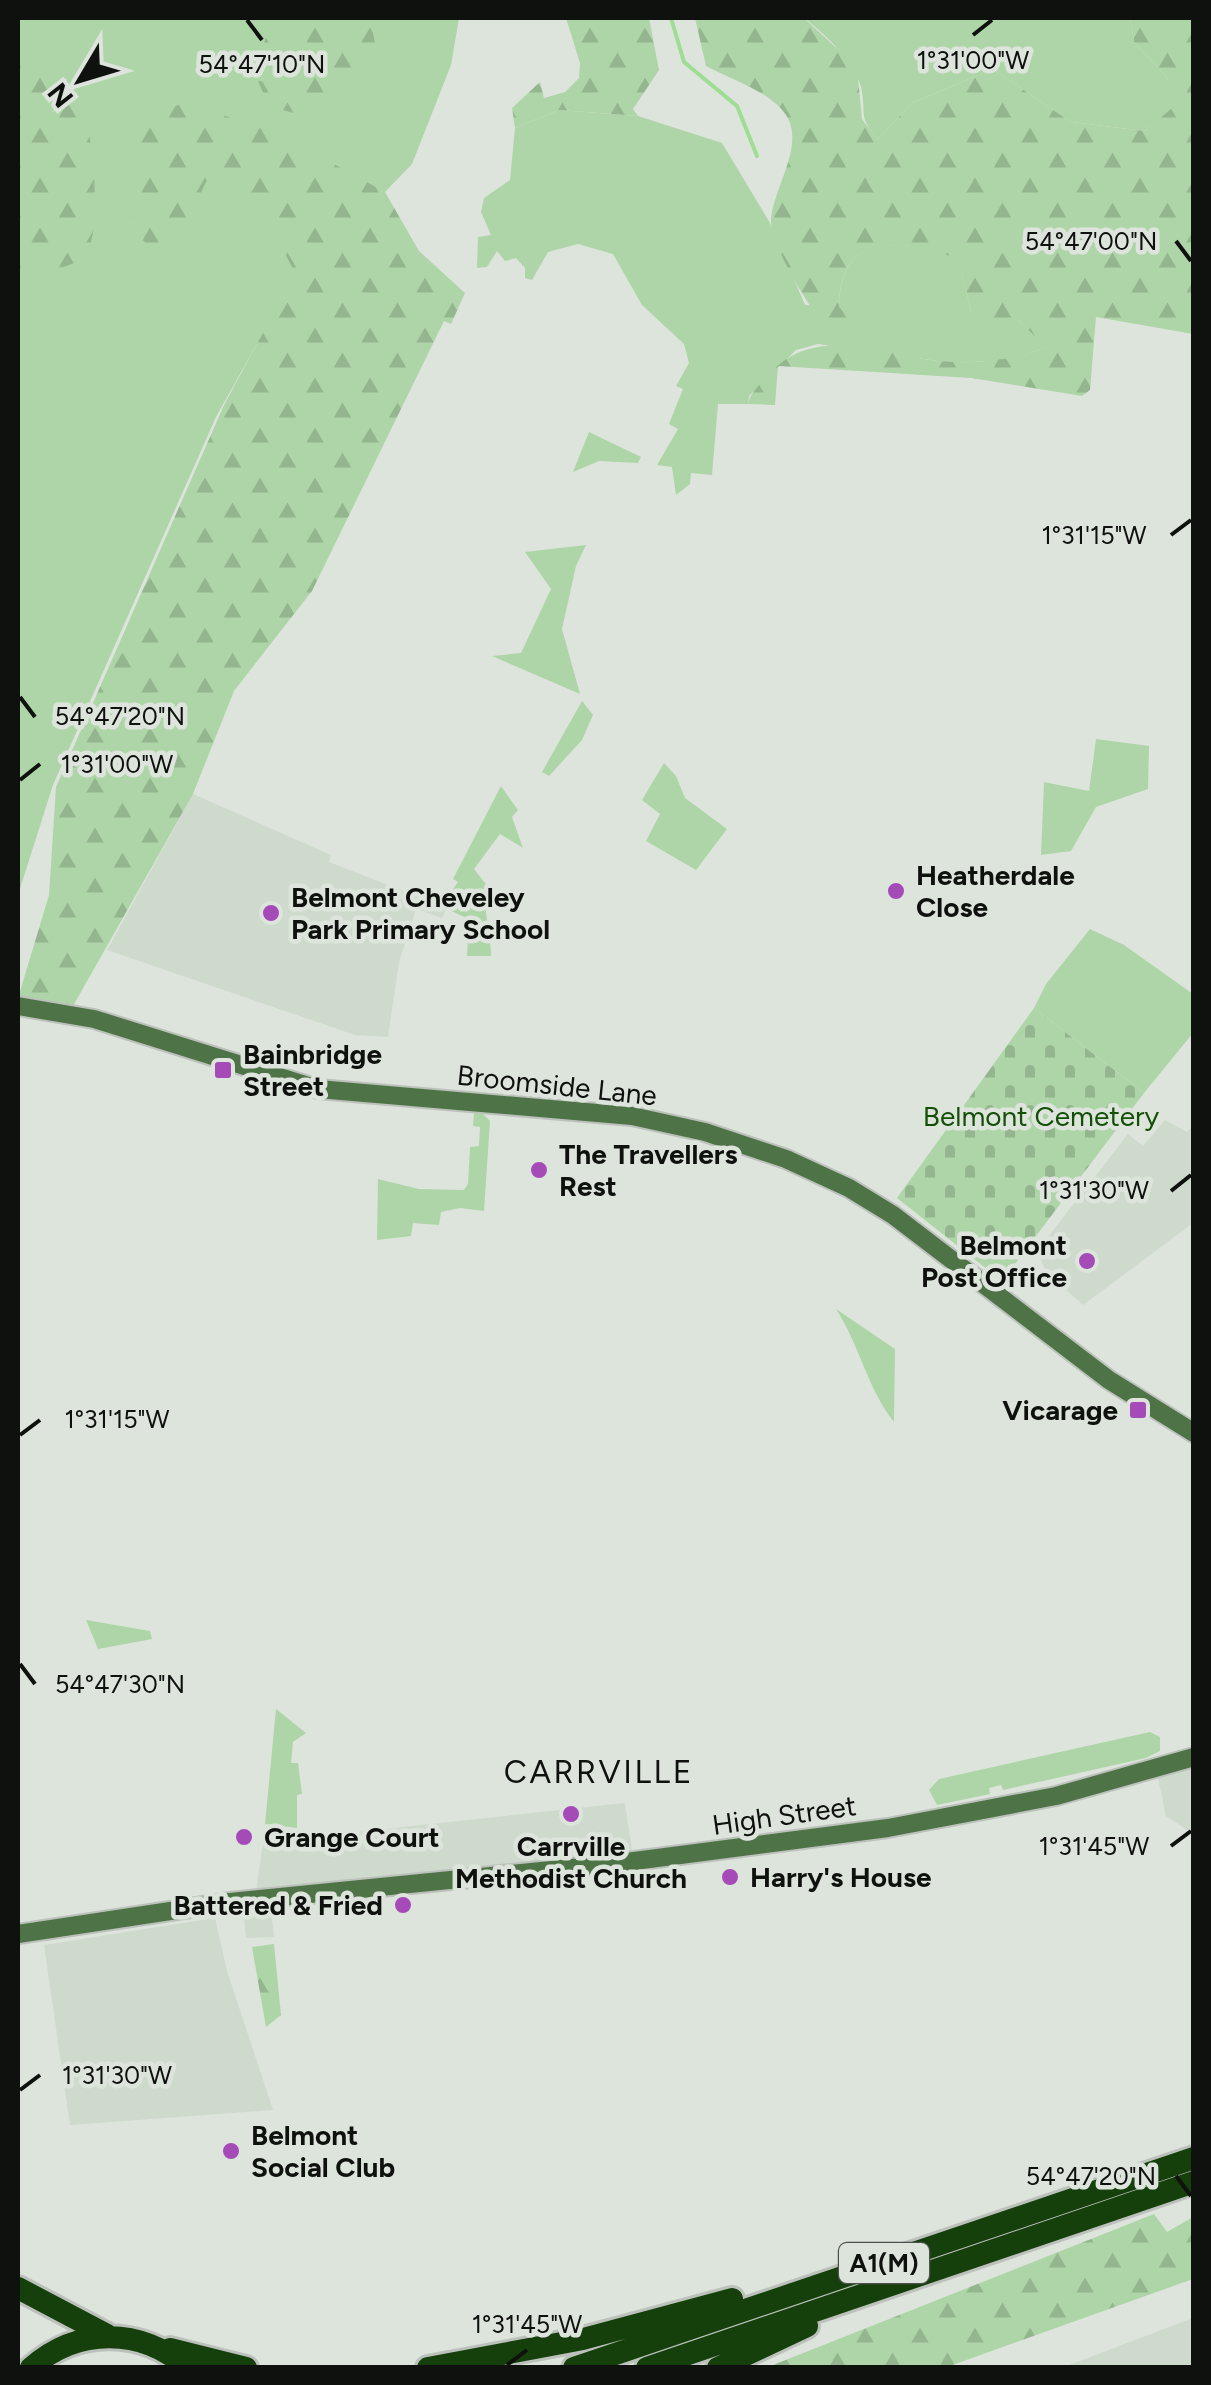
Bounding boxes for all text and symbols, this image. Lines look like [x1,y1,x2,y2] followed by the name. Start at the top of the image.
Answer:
[30,30,130,130] north arrow
[917,45,1029,75] text: 1°31'00"W
[199,49,325,79] text: 54°47'10"N
[40,76,80,114] text: N
[1025,226,1157,256] text: 54°47'00"N
[1041,520,1147,550] text: 1°31'15"W
[55,701,185,731] text: 54°47'20"N
[61,749,173,779] text: 1°31'00"W
[916,858,1075,924] place label: Heatherdale Close
[291,880,550,946] place label: Belmont Cheveley Park Primary School
[885,880,907,902] marker: Heatherdale Close
[260,902,282,924] marker: Belmont Cheveley Park Primary School
[243,1037,382,1103] place label: Bainbridge Street
[455,1058,659,1112] street label: Broomside Lane
[212,1059,234,1081] marker: Bainbridge Street
[923,1099,1159,1133] park label: Belmont Cemetery
[559,1137,738,1203] place label: The Travellers Rest
[528,1159,550,1181] marker: The Travellers Rest
[1039,1175,1149,1205] text: 1°31'30"W
[921,1228,1067,1294] place label: Belmont Post Office
[1076,1250,1098,1272] marker: Belmont Post Office
[1002,1393,1118,1427] place label: Vicarage
[1127,1399,1149,1421] marker: Vicarage
[64,1404,170,1434] text: 1°31'15"W
[55,1669,185,1699] text: 54°47'30"N
[504,1753,694,1791] district label: CARRVILLE
[710,1788,858,1842] street label: High Street
[560,1803,582,1825] marker: Carrville Methodist Church
[264,1820,440,1854] place label: Grange Court
[233,1826,255,1848] marker: Grange Court
[455,1829,687,1895] place label: Carrville Methodist Church
[1039,1831,1149,1861] text: 1°31'45"W
[750,1860,932,1894] place label: Harry's House
[719,1866,741,1888] marker: Harry's House
[174,1888,383,1922] place label: Battered & Fried
[392,1894,414,1916] marker: Battered & Fried
[62,2060,172,2090] text: 1°31'30"W
[251,2118,395,2184] place label: Belmont Social Club
[220,2140,242,2162] marker: Belmont Social Club
[1026,2161,1156,2191] text: 54°47'20"N
[839,2243,929,2283] road number: A1(M)
[472,2309,582,2339] text: 1°31'45"W

